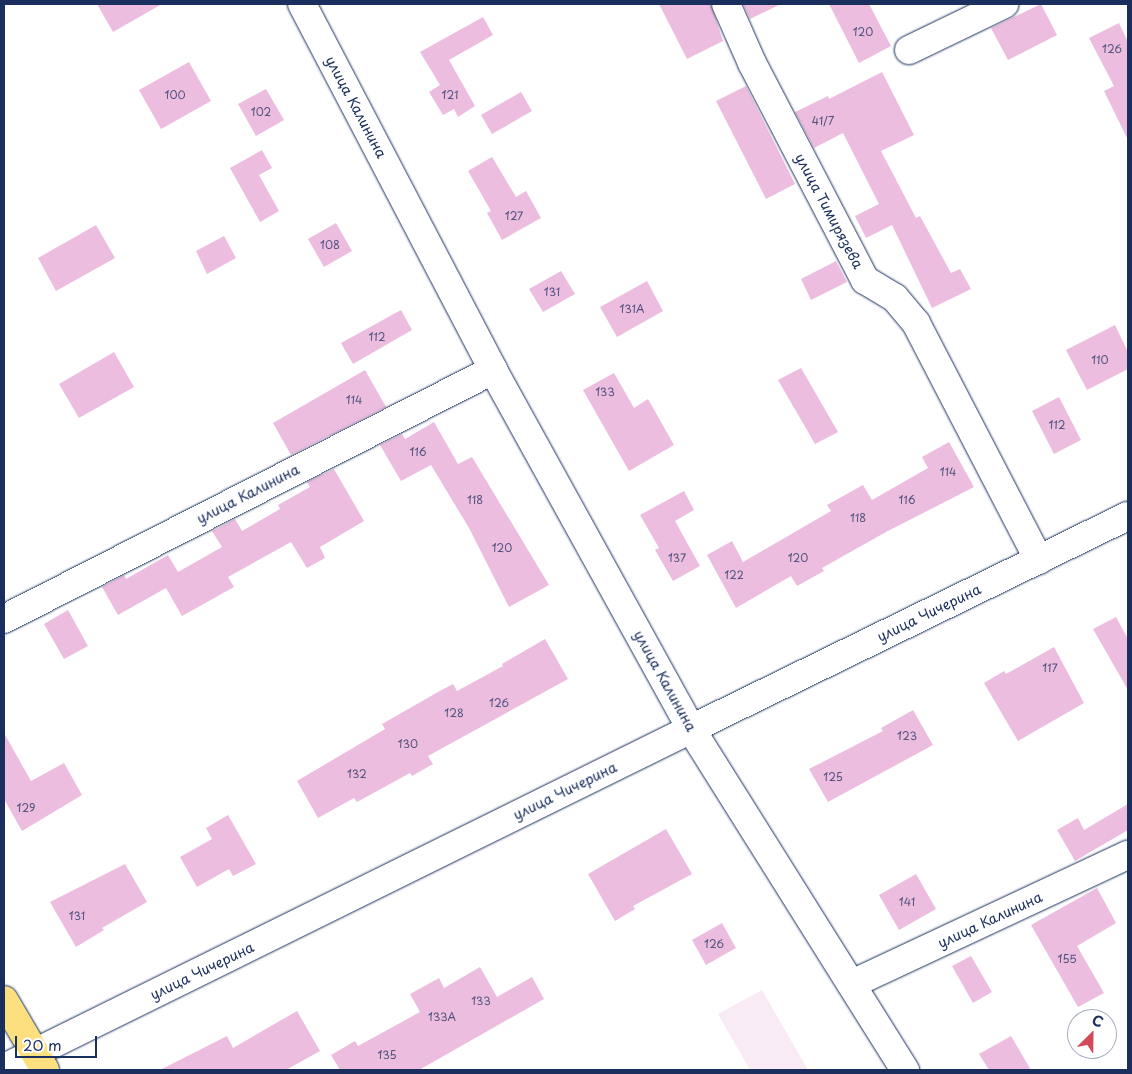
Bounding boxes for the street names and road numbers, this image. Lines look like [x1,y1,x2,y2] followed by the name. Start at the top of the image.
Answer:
[322,53,390,161] street label: улица Калинина
[791,150,867,272] street label: улица Тимирязева
[194,461,302,527] street label: улица Калинина
[874,581,984,645] street label: улица Чичерина
[630,627,700,735] street label: улица Калинина
[510,759,620,823] street label: улица Чичерина
[935,888,1045,952] street label: улица Калинина
[147,939,257,1003] street label: улица Чичерина

